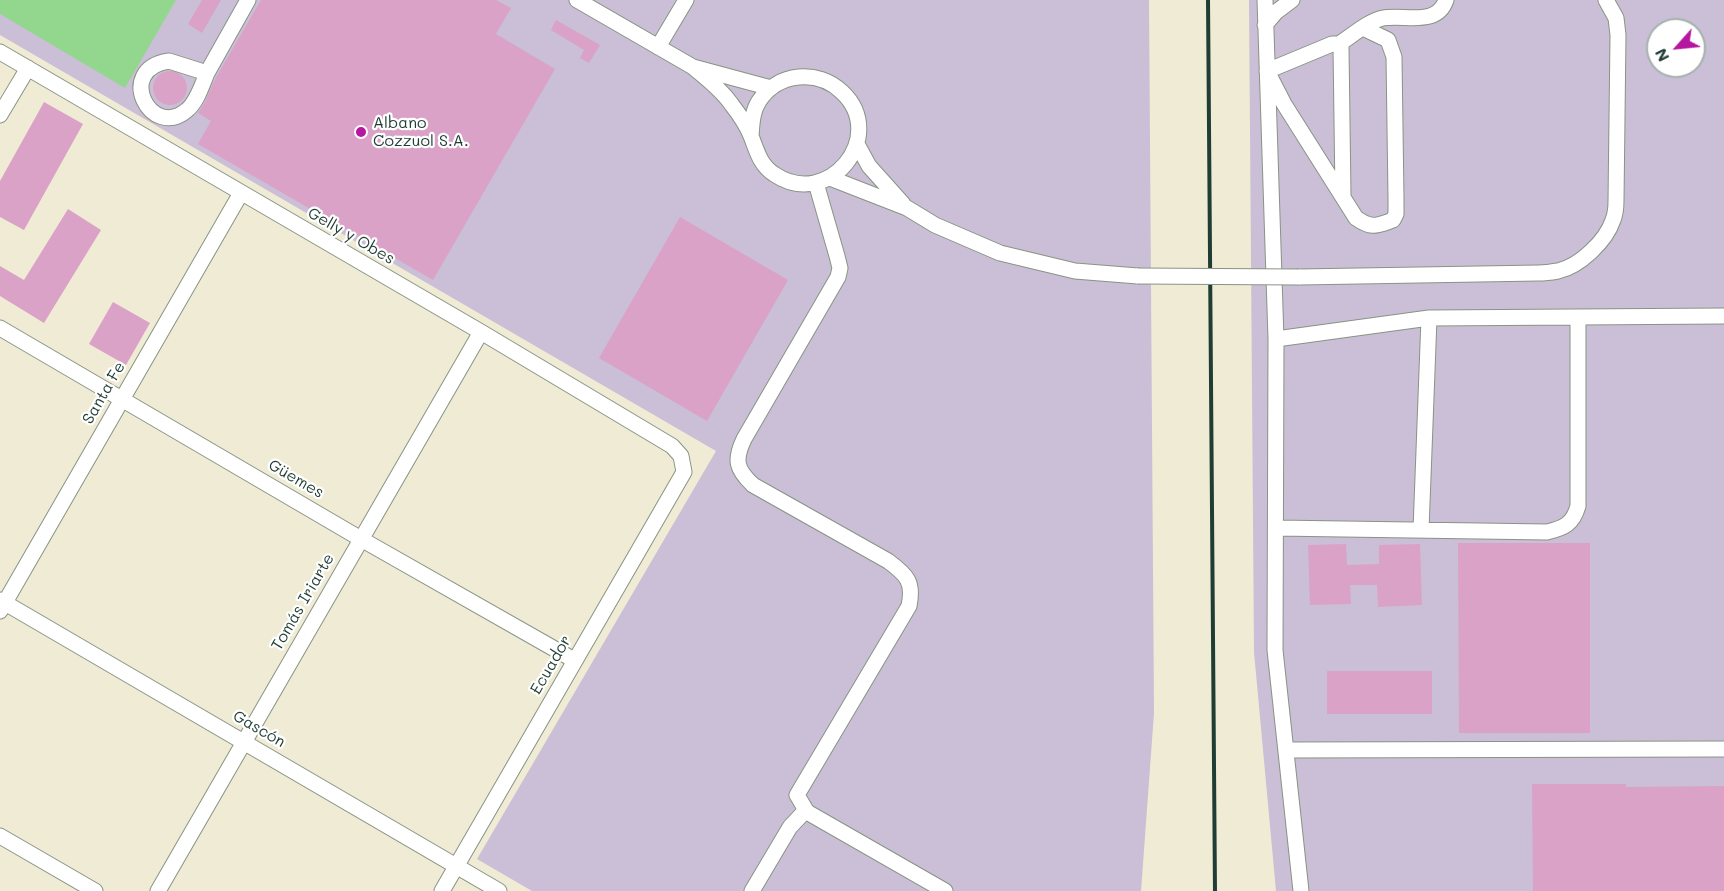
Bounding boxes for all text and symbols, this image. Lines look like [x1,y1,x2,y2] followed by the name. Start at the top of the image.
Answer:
[1646,18,1706,78] north arrow
[1649,45,1673,66] text: N
[373,113,469,151] place label: Albano Cozzuol S.A.
[354,125,368,139] marker: Albano Cozzuol S.A.
[304,203,398,269] street label: Gelly y Obes
[78,358,130,428] street label: Santa Fe
[265,455,327,503] street label: Güemes
[267,550,339,654] street label: Tomás Iriarte
[526,632,576,698] street label: Ecuador
[229,706,289,752] street label: Gascón

